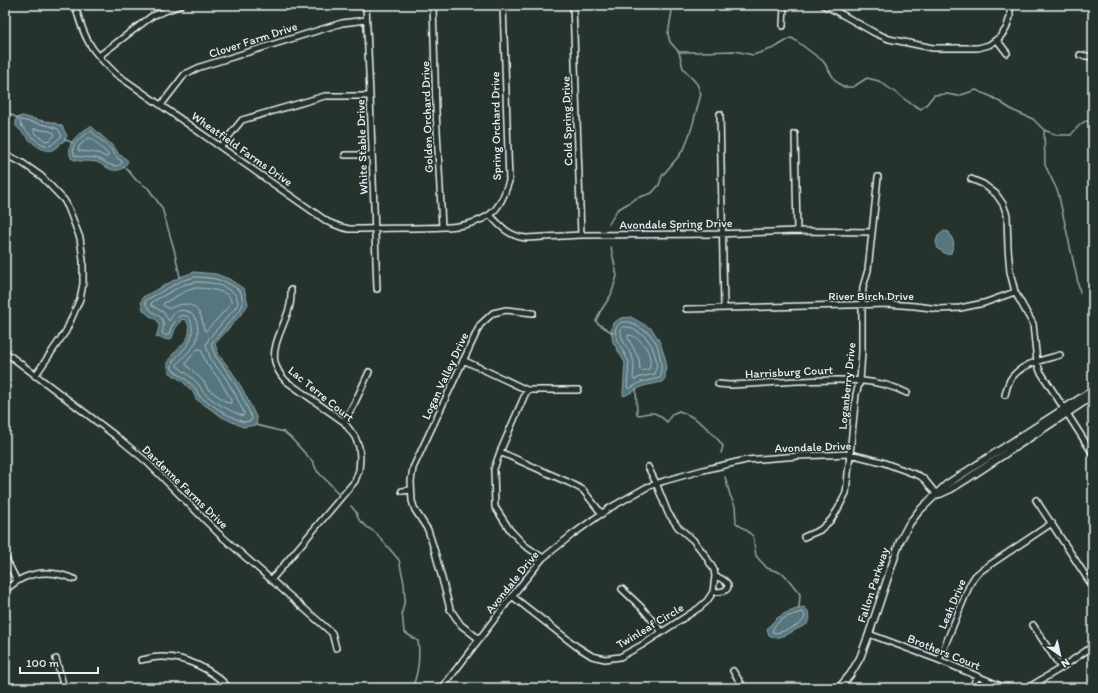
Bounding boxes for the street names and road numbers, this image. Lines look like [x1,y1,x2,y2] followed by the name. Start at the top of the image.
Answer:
[207,19,299,61] street label: Clover Farm Drive
[418,61,436,173] street label: Golden Orchard Drive
[488,71,504,181] street label: Spring Orchard Drive
[558,76,576,166] street label: Cold Spring Drive
[353,99,371,195] street label: White Stable Drive
[189,109,295,189] street label: Wheatfield Farms Drive
[619,216,733,232] street label: Avondale Spring Drive
[828,289,914,303] street label: River Birch Drive
[419,330,471,422] street label: Logan Valley Drive
[835,341,859,430] street label: Loganberry Drive
[285,363,357,425] street label: Lac Terre Court
[745,363,834,381] street label: Harrisburg Court
[774,439,852,455] street label: Avondale Drive
[139,442,231,532] street label: Dardenne Farms Drive
[854,545,892,624] street label: Fallon Parkway
[482,548,542,616] street label: Avondale Drive
[935,576,969,631] street label: Leah Drive
[614,600,686,652] street label: Twinleaf Circle
[905,631,983,673] street label: Brothers Court

